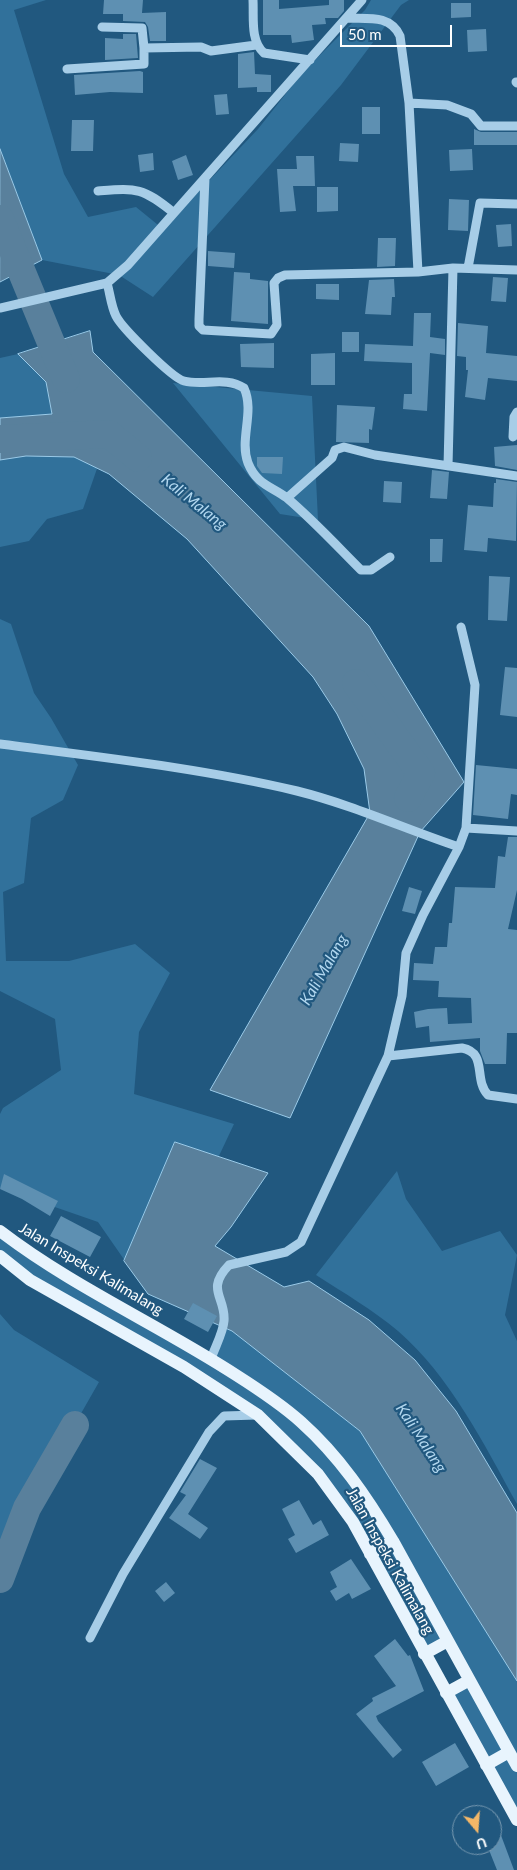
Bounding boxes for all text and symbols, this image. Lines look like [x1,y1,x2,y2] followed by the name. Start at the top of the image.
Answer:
[342,15,454,47] scale bar
[348,25,382,43] text: 50 m
[157,470,231,534] water label: Kali Malang
[296,931,352,1009] water label: Kali Malang
[16,1219,166,1319] street label: Jalan Inspeksi Kalimalang
[392,1400,450,1476] water label: Kali Malang
[342,1484,438,1638] street label: Jalan Inspeksi Kalimalang
[452,1805,502,1855] north arrow
[474,1834,489,1853] text: U

